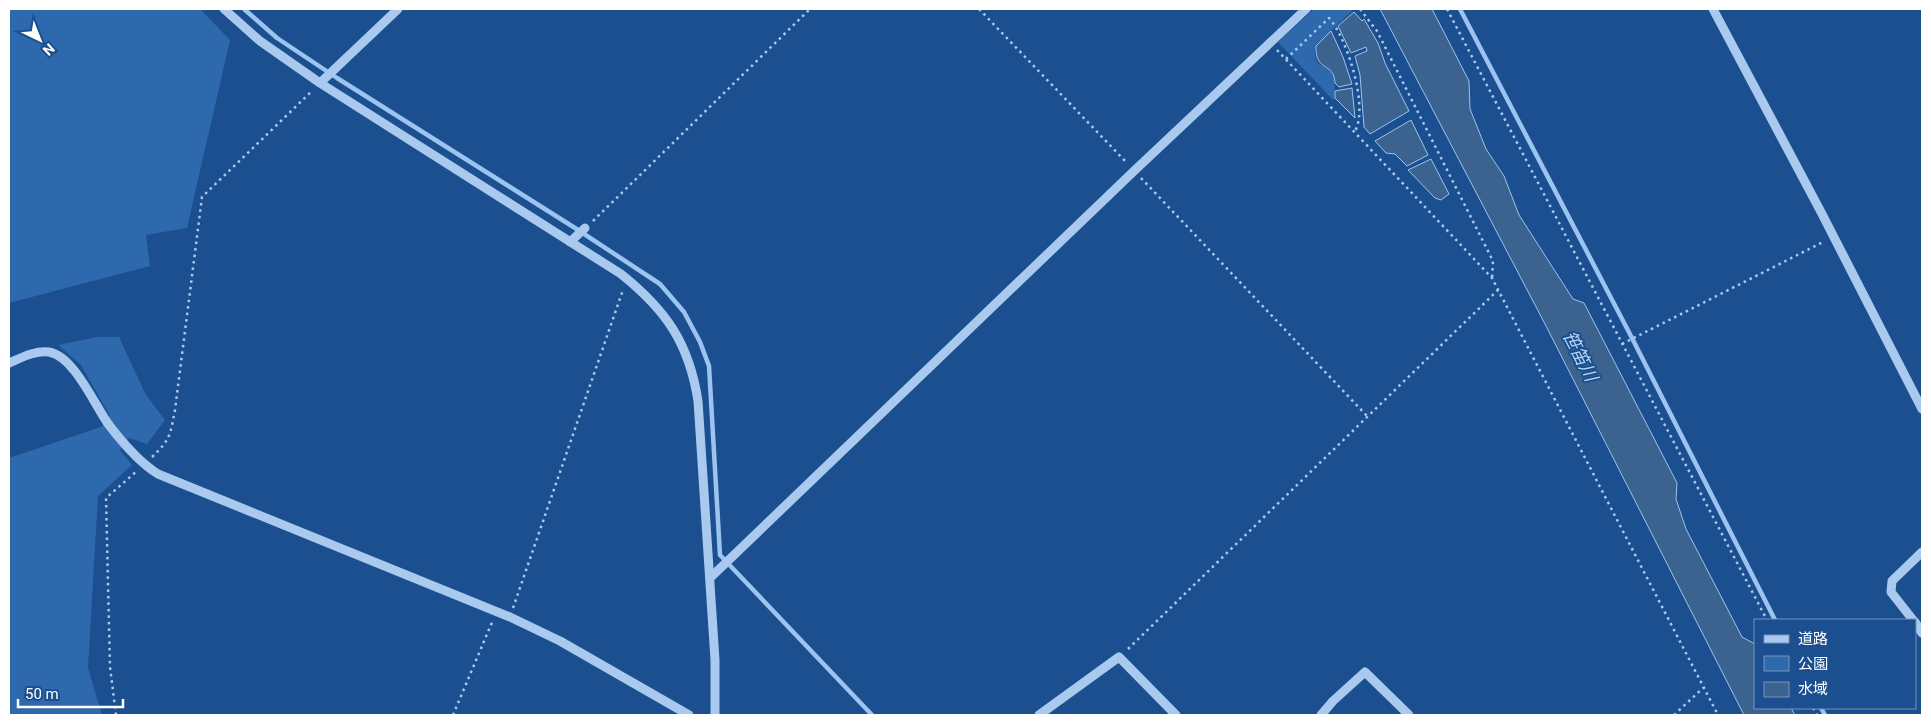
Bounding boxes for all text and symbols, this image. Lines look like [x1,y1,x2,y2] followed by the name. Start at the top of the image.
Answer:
[15,15,65,65] north arrow
[40,40,58,59] text: N
[1559,327,1603,386] water label: 笹笛川
[1754,619,1916,709] legend
[1798,630,1828,648] text: 道路
[1798,655,1828,673] text: 公園
[18,676,122,708] scale bar
[1798,680,1828,698] text: 水域
[25,685,59,703] text: 50 m

